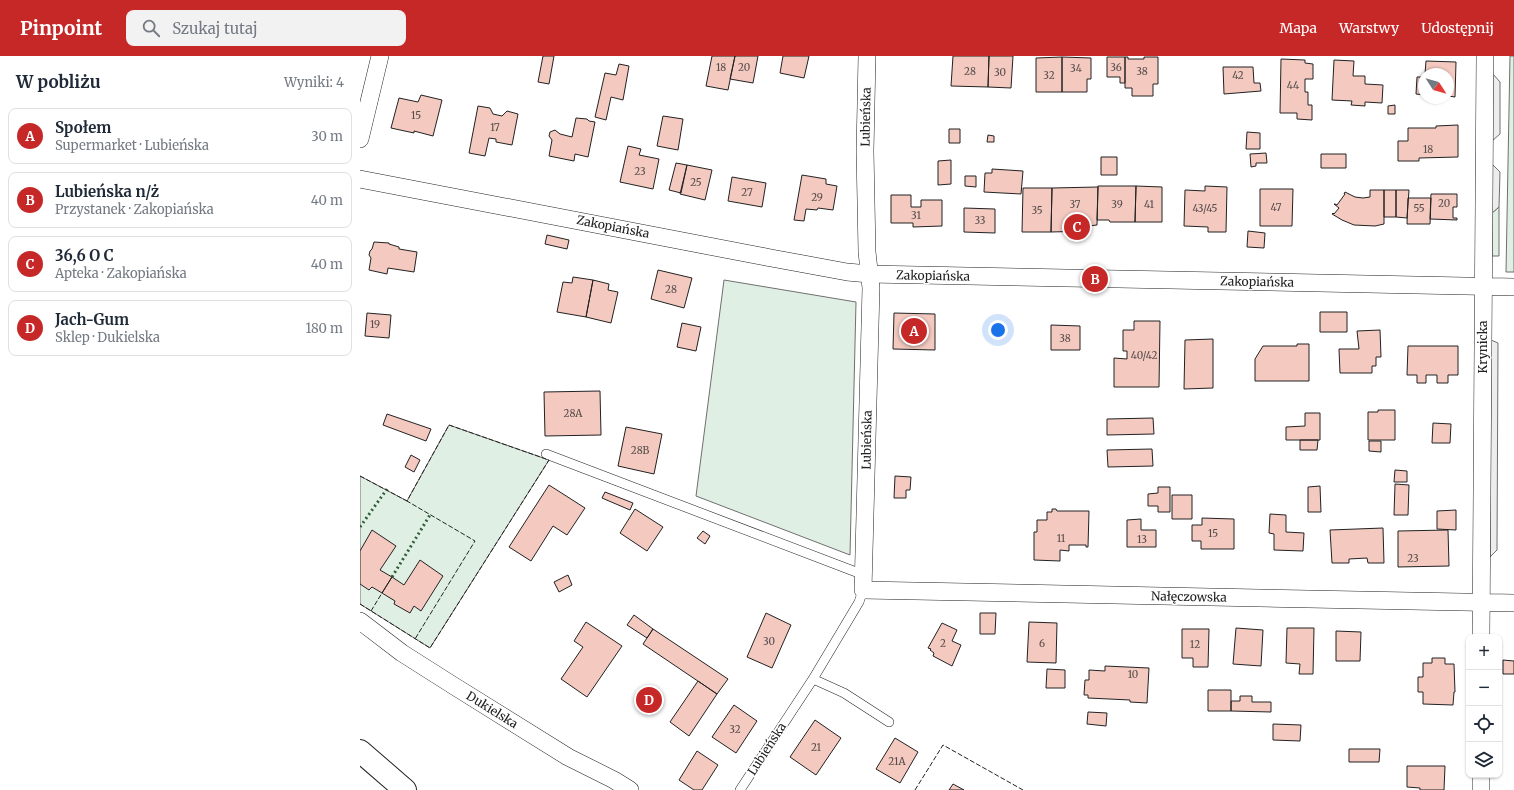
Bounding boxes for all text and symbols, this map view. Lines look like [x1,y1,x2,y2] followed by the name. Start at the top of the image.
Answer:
[126,10,406,46] search box
[20,16,102,40] text: Pinpoint
[140,17,162,39] icon: search
[172,19,258,38] text: Szukaj tutaj
[1280,19,1317,37] text: Mapa
[1339,19,1399,37] text: Warstwy
[1421,19,1494,37] text: Udostępnij
[716,61,726,74] house number: 18
[738,61,750,74] house number: 20
[1110,61,1122,74] house number: 36
[1070,62,1082,75] house number: 34
[964,65,976,78] house number: 28
[1136,65,1148,78] house number: 38
[994,66,1006,79] house number: 30
[1418,68,1454,104] north arrow
[1043,69,1055,82] house number: 32
[1232,69,1244,82] house number: 42
[16,71,101,93] text: W pobliżu
[284,74,344,91] text: Wyniki: 4
[1287,79,1299,92] house number: 44
[857,87,874,147] street label: Lubieńska
[411,109,421,122] house number: 15
[55,118,111,137] text: Społem
[490,121,500,134] house number: 17
[25,128,35,145] text: A
[311,128,343,145] text: 30 m
[55,137,209,154] text: Supermarket · Lubieńska
[1423,143,1433,156] house number: 18
[634,165,646,178] house number: 23
[690,176,702,189] house number: 25
[55,182,159,201] text: Lubieńska n/ż
[741,186,753,199] house number: 27
[811,191,823,204] house number: 29
[25,192,35,209] text: B
[311,192,343,209] text: 40 m
[1438,197,1450,210] house number: 20
[1069,198,1081,211] house number: 37
[1111,198,1123,211] house number: 39
[1144,198,1154,211] house number: 41
[55,201,214,218] text: Przystanek · Zakopiańska
[1271,201,1282,214] house number: 47
[1193,202,1218,215] house number: 43/45
[1413,202,1425,215] house number: 55
[1031,204,1043,217] house number: 35
[911,209,921,222] house number: 31
[575,212,651,241] street label: Zakopiańska
[1064,212,1090,242] pin: C
[975,214,986,227] house number: 33
[55,246,114,265] text: 36,6 O C
[26,256,34,273] text: C
[311,256,343,273] text: 40 m
[1082,264,1108,294] pin: B
[55,265,187,282] text: Apteka · Zakopiańska
[896,267,971,284] street label: Zakopiańska
[1220,273,1295,290] street label: Zakopiańska
[665,283,677,296] house number: 28
[55,310,129,329] text: Jach-Gum
[901,316,927,346] pin: A
[370,318,380,331] house number: 19
[25,320,35,337] text: D
[305,320,343,337] text: 180 m
[988,320,1008,340] your location
[1475,320,1490,373] street label: Krynicka
[55,329,160,346] text: Sklep · Dukielska
[1059,332,1071,345] house number: 38
[1131,349,1157,362] house number: 40/42
[564,407,583,420] house number: 28A
[858,410,875,470] street label: Lubieńska
[631,444,649,457] house number: 28B
[1208,527,1218,540] house number: 15
[1057,532,1066,545] house number: 11
[1137,533,1147,546] house number: 13
[1407,552,1419,565] house number: 23
[1151,588,1228,605] street label: Nałęczowska
[1466,634,1502,778] map controls
[1466,634,1502,670] button: +
[763,635,775,648] house number: 30
[940,637,946,650] house number: 2
[1039,637,1045,650] house number: 6
[1190,638,1200,651] house number: 12
[1128,668,1138,681] house number: 10
[1466,670,1502,706] button: −
[636,685,662,715] pin: D
[464,688,521,732] street label: Dukielska
[1466,706,1502,742] button: locate
[744,719,789,778] street label: Lubieńska
[729,723,741,736] house number: 32
[811,741,822,754] house number: 21
[1466,742,1502,778] button: layers
[888,755,907,768] house number: 21A

